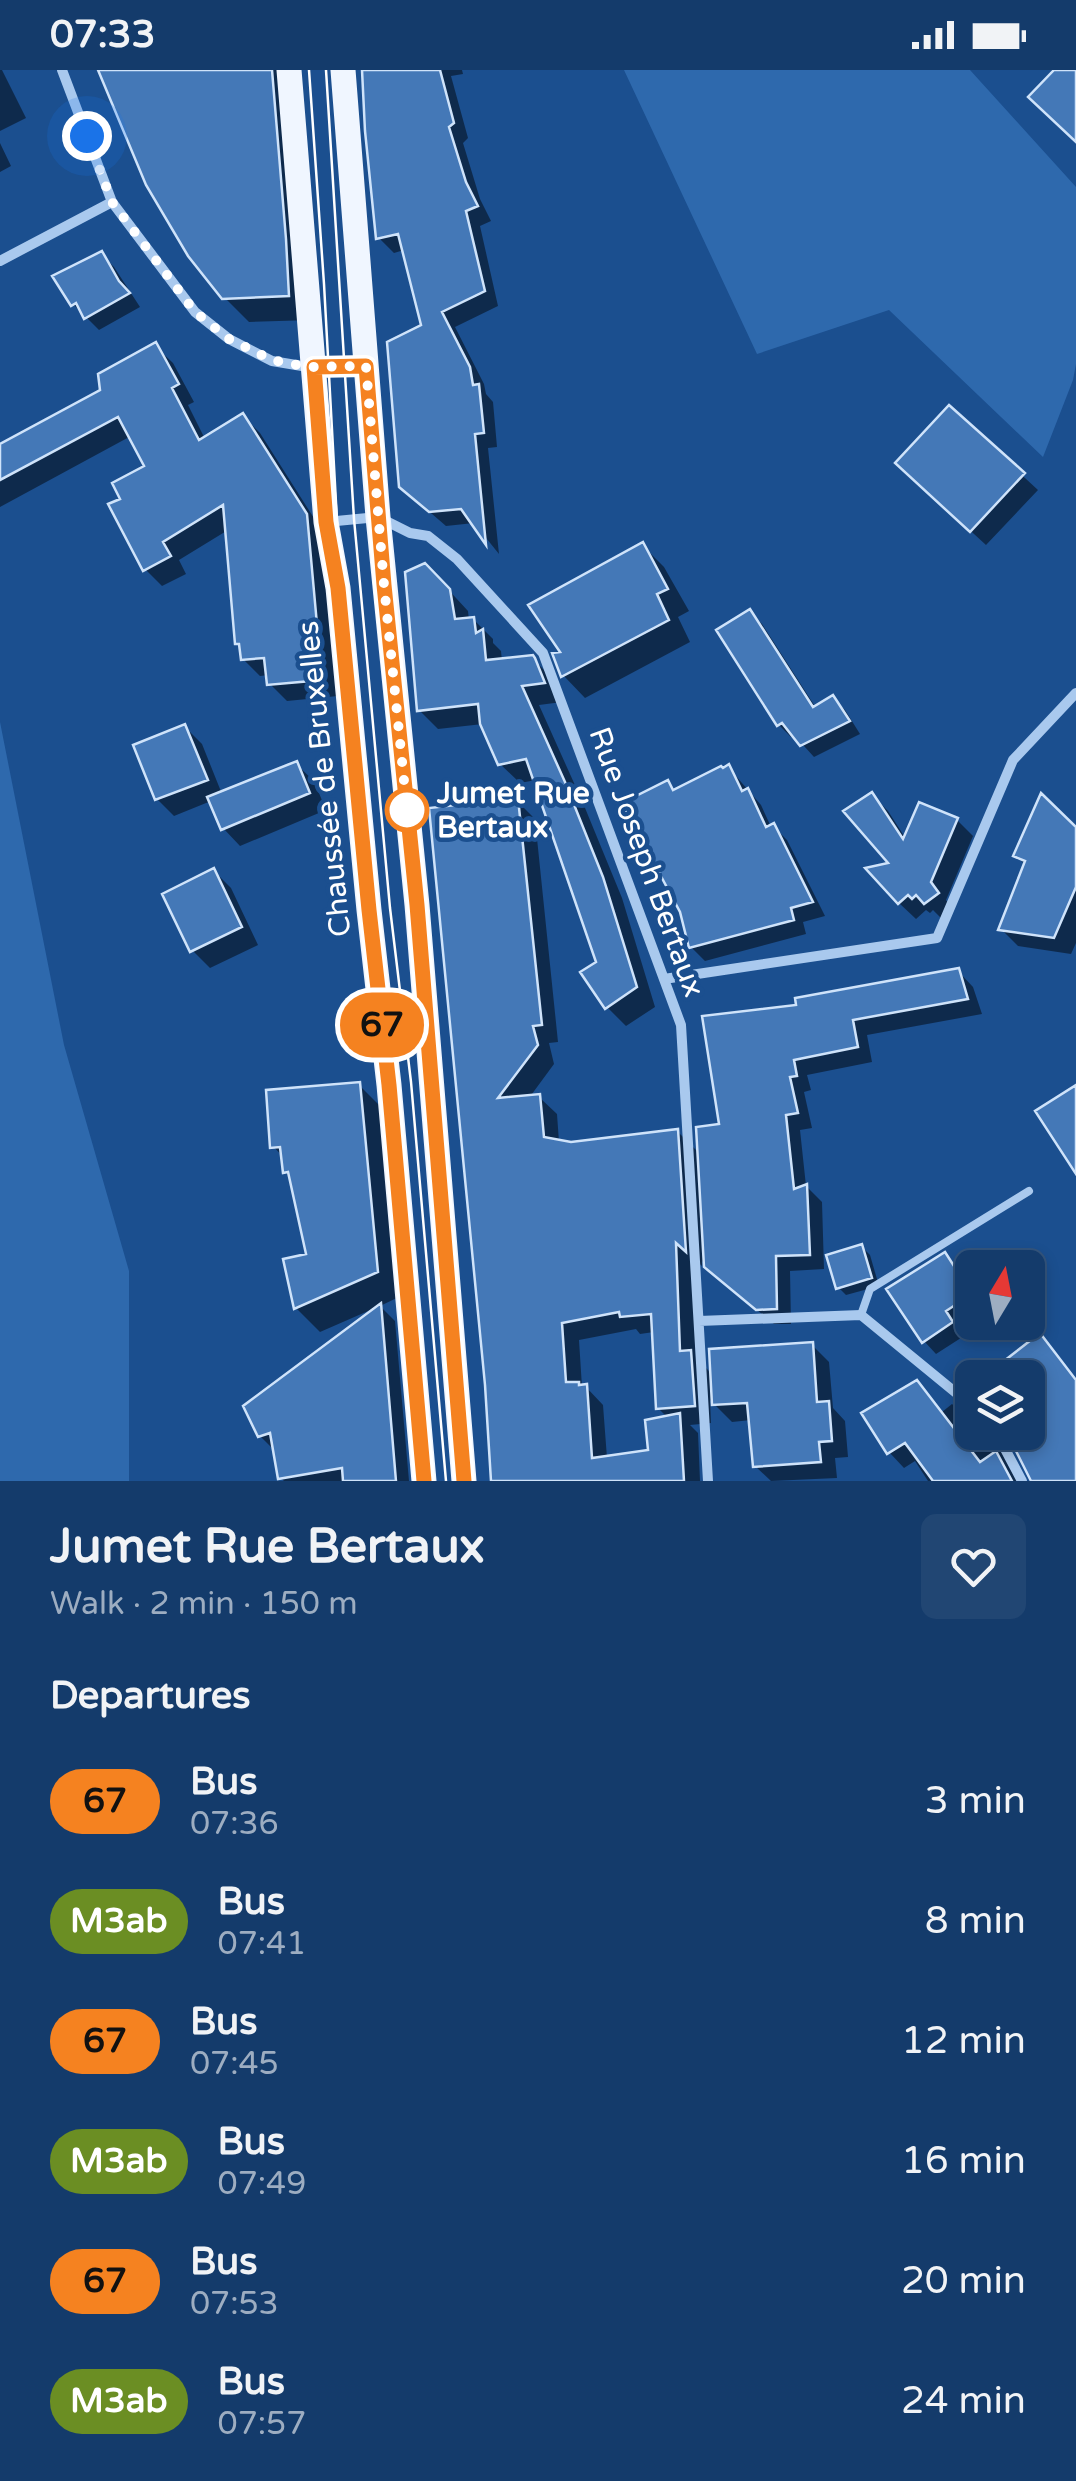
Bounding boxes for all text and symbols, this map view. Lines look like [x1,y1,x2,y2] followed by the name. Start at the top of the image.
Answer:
[50,12,155,58] text: 07:33
[62,111,112,161] your location
[290,619,359,939] street label: Chaussée de Bruxelles
[581,722,713,1002] street label: Rue Joseph Bertaux
[436,775,590,846] place label: Jumet Rue Bertaux
[386,789,428,831] marker: Jumet Rue Bertaux
[337,992,427,1058] line badge: 67
[360,1004,404,1046] text: 67
[955,1250,1045,1340] north arrow
[955,1250,1045,1450] map controls
[955,1360,1045,1450] button: layers
[921,1514,1026,1619] button: heart
[50,1518,485,1576] text: Jumet Rue Bertaux
[50,1585,358,1623] text: Walk · 2 min · 150 m
[50,1673,251,1719] text: Departures
[190,1759,257,1805] text: Bus
[925,1778,1026,1824] text: 3 min
[83,1780,127,1822] text: 67
[190,1805,279,1843] text: 07:36
[218,1879,285,1925] text: Bus
[925,1898,1026,1944] text: 8 min
[70,1900,168,1942] text: M3ab
[218,1925,306,1963] text: 07:41
[190,1999,257,2045] text: Bus
[901,2018,1026,2064] text: 12 min
[83,2020,127,2062] text: 67
[190,2045,279,2083] text: 07:45
[218,2119,285,2165] text: Bus
[901,2138,1026,2184] text: 16 min
[70,2140,168,2182] text: M3ab
[218,2165,306,2203] text: 07:49
[190,2239,257,2285] text: Bus
[901,2258,1026,2304] text: 20 min
[83,2260,127,2302] text: 67
[190,2285,279,2323] text: 07:53
[218,2359,285,2405] text: Bus
[901,2378,1026,2424] text: 24 min
[70,2380,168,2422] text: M3ab
[218,2405,306,2443] text: 07:57

